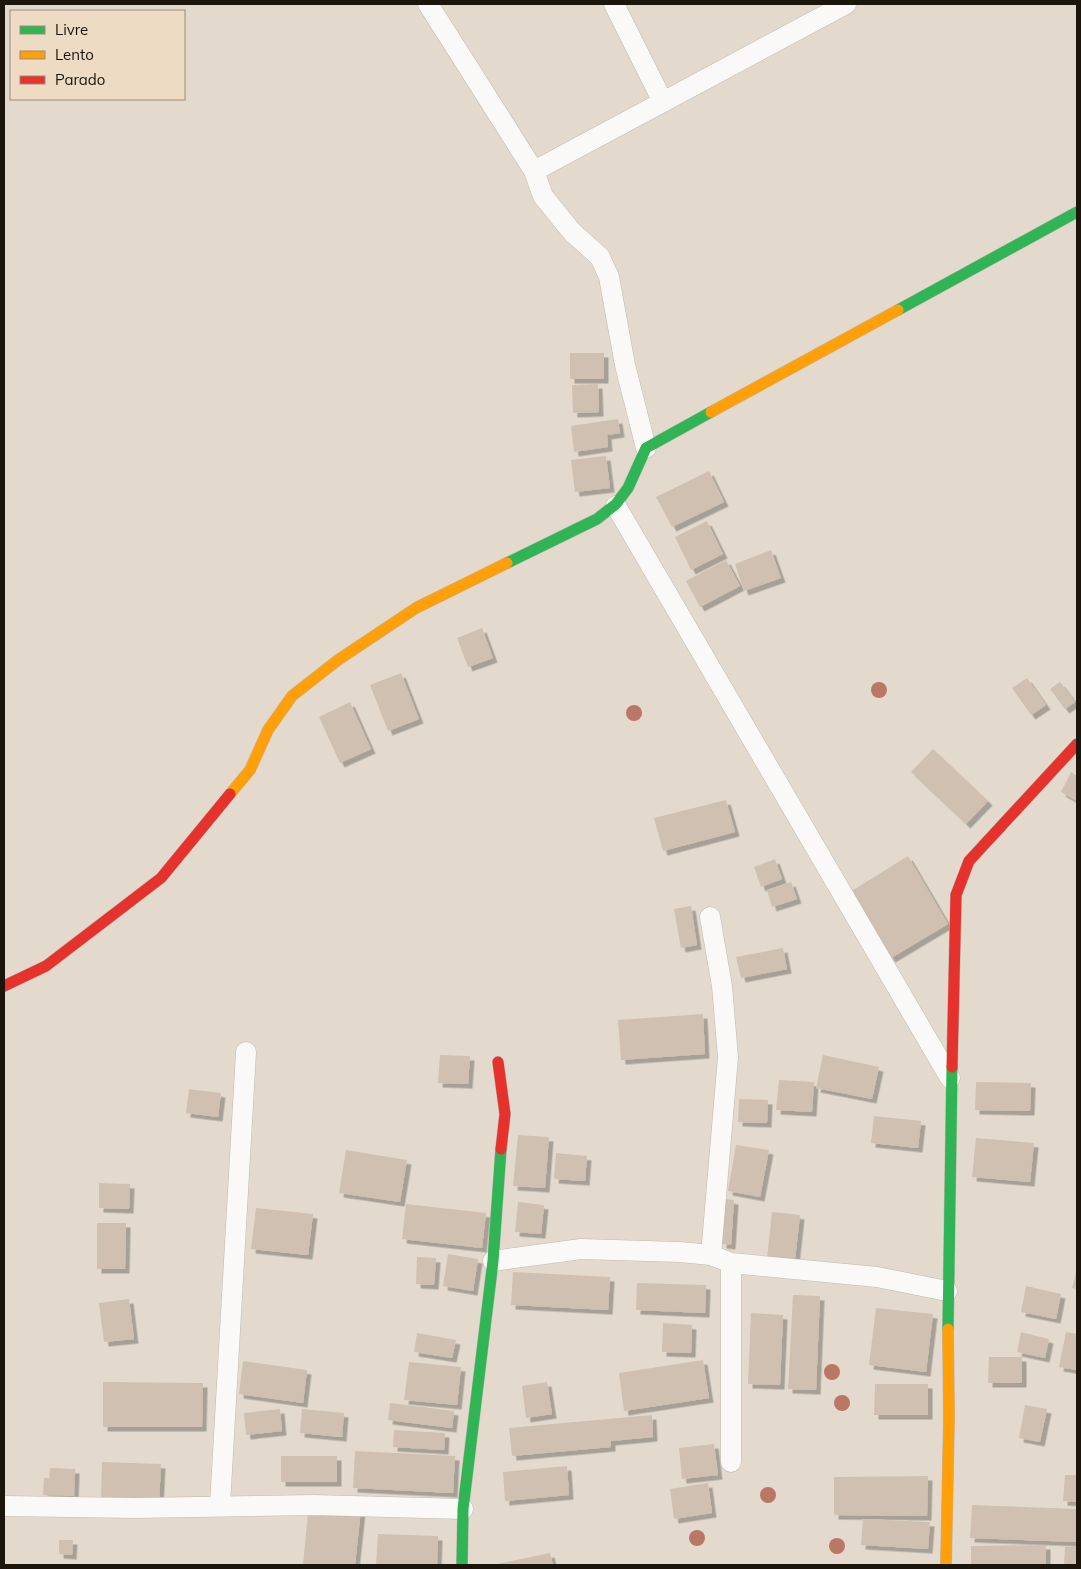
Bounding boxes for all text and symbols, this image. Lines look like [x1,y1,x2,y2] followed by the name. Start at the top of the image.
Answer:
[10,10,185,100] legend
[55,20,88,39] text: Livre
[55,45,94,64] text: Lento
[55,70,105,89] text: Parado

